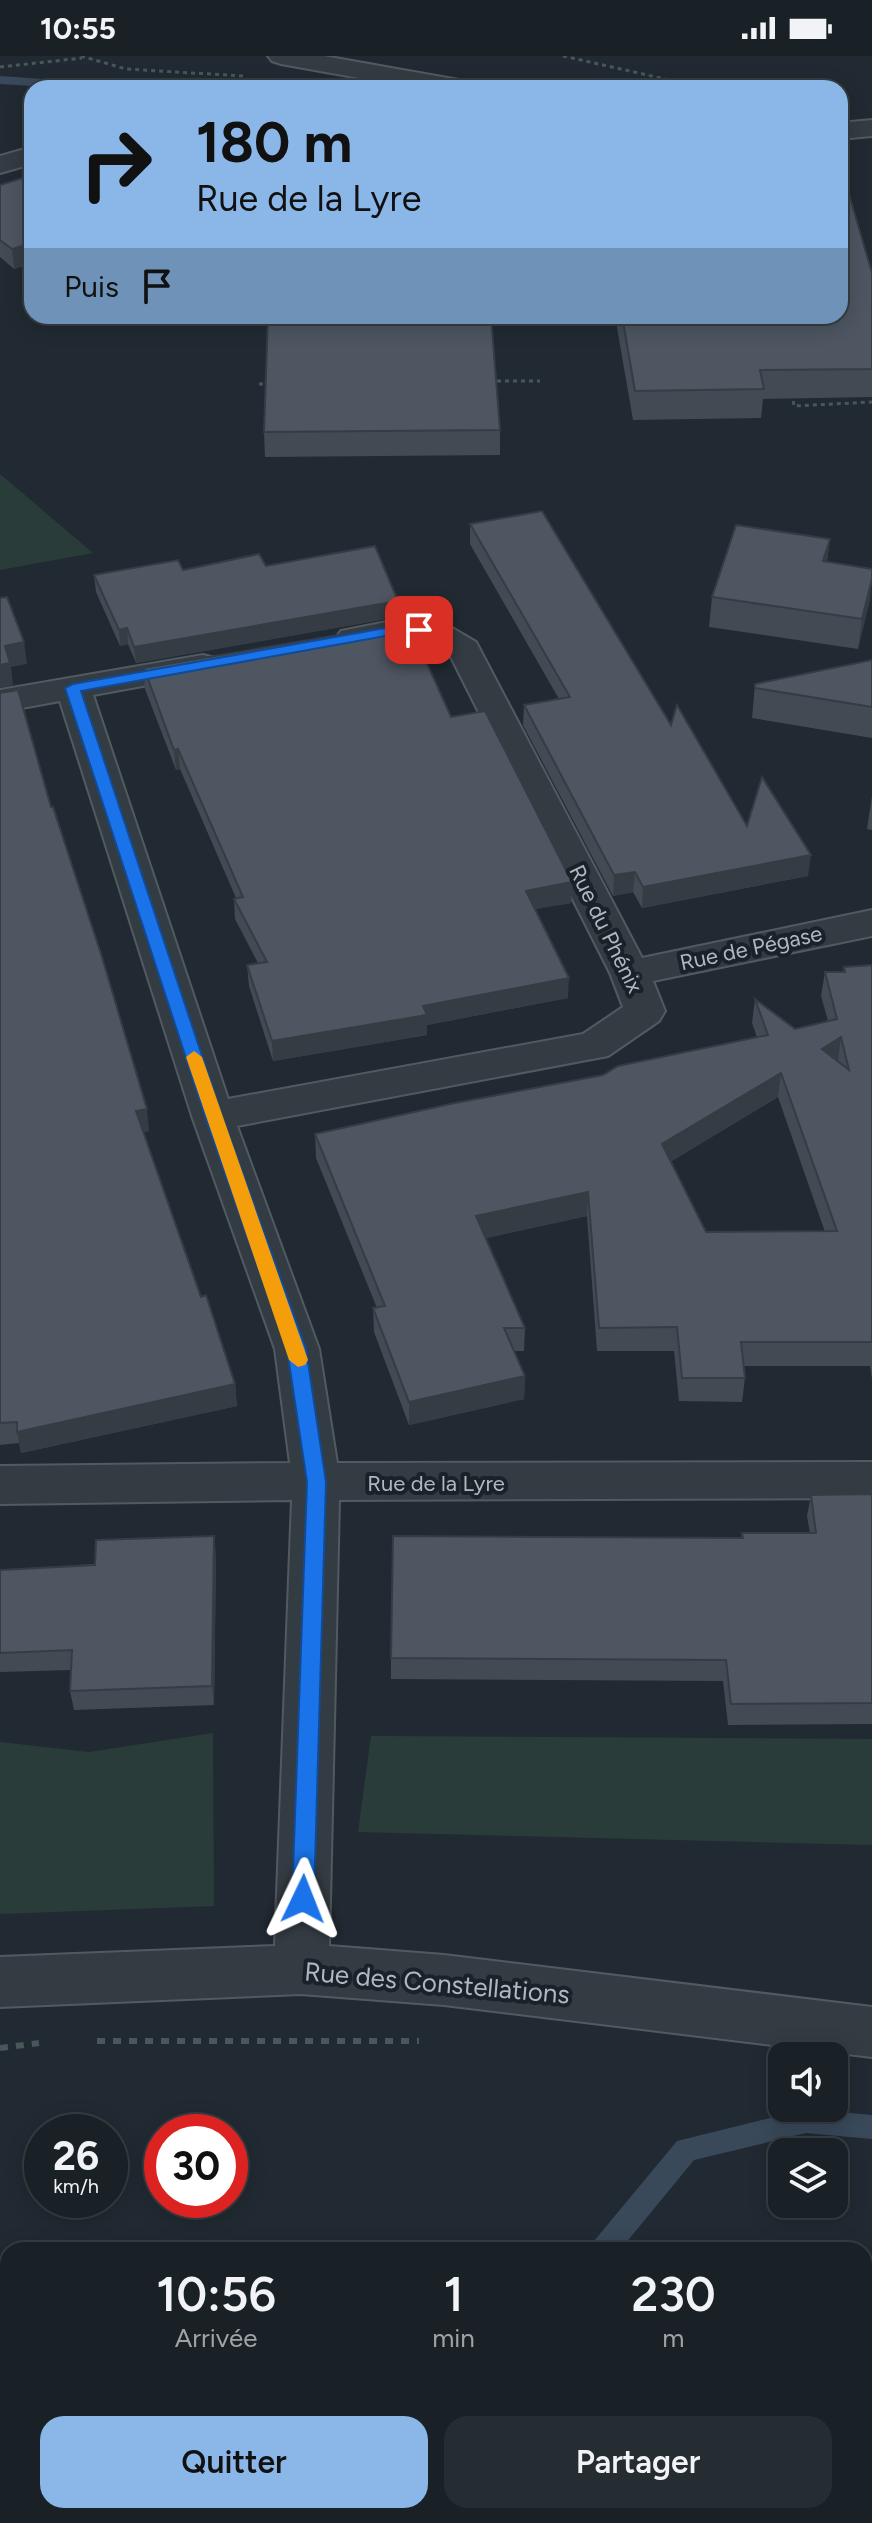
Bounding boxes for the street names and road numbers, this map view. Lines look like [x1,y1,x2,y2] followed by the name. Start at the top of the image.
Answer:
[563,861,649,998] street label: Rue du Phénix
[677,920,825,976] street label: Rue de Pégase
[367,1470,505,1497] street label: Rue de la Lyre
[303,1955,571,2011] street label: Rue des Constellations

